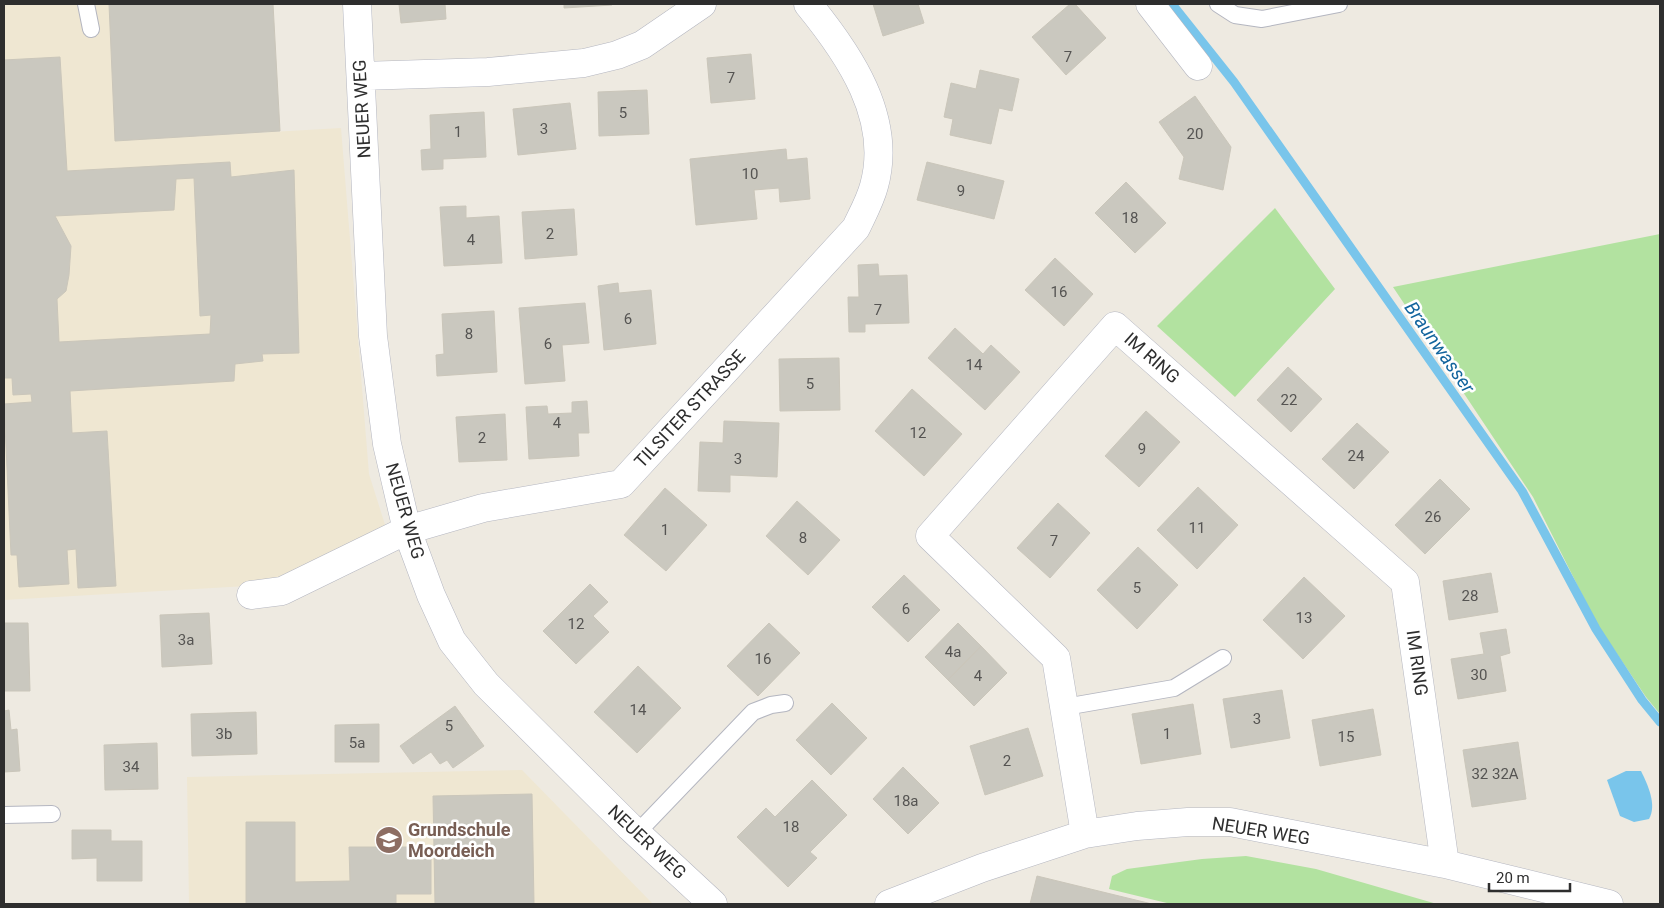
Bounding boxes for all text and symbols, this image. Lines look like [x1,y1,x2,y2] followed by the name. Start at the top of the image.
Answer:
[1064,48,1072,66] house number: 7
[348,59,375,159] street label: NEUER WEG
[727,69,735,87] house number: 7
[619,104,627,122] house number: 5
[540,120,548,138] house number: 3
[454,123,462,141] house number: 1
[1187,125,1203,143] house number: 20
[742,165,758,183] house number: 10
[957,182,965,200] house number: 9
[1122,209,1138,227] house number: 18
[546,225,554,243] house number: 2
[467,231,476,249] house number: 4
[1051,283,1067,301] house number: 16
[1400,297,1480,398] water label: Braunwasser
[874,301,882,319] house number: 7
[624,310,632,328] house number: 6
[465,325,473,343] house number: 8
[1120,328,1184,387] street label: IM RING
[544,335,552,353] house number: 6
[630,346,750,472] street label: TILSITER STRASSE
[966,356,983,374] house number: 14
[806,375,814,393] house number: 5
[1281,391,1297,409] house number: 22
[553,414,562,432] house number: 4
[910,424,926,442] house number: 12
[478,429,486,447] house number: 2
[1138,440,1146,458] house number: 9
[1348,447,1365,465] house number: 24
[734,450,742,468] house number: 3
[382,460,429,561] street label: NEUER WEG
[1425,508,1441,526] house number: 26
[1189,519,1205,537] house number: 11
[661,521,669,539] house number: 1
[799,529,807,547] house number: 8
[1050,532,1058,550] house number: 7
[1133,579,1141,597] house number: 5
[1462,587,1478,605] house number: 28
[902,600,910,618] house number: 6
[1296,609,1312,627] house number: 13
[568,615,584,633] house number: 12
[1402,629,1432,697] street label: IM RING
[178,631,194,649] house number: 3a
[945,643,961,661] house number: 4a
[755,650,771,668] house number: 16
[1471,666,1487,684] house number: 30
[974,667,983,685] house number: 4
[630,701,647,719] house number: 14
[1253,710,1261,728] house number: 3
[445,717,453,735] house number: 5
[216,725,232,743] house number: 3b
[1163,725,1171,743] house number: 1
[1338,728,1354,746] house number: 15
[349,734,365,752] house number: 5a
[1003,752,1011,770] house number: 2
[123,758,140,776] house number: 34
[1471,765,1519,783] house number: 32 32A
[893,792,919,810] house number: 18a
[604,800,691,883] street label: NEUER WEG
[1211,812,1312,849] street label: NEUER WEG
[783,818,799,836] house number: 18
[408,819,511,861] place label: Grundschule Moordeich
[374,825,404,855] school or university icon: Grundschule Moordeich
[1489,860,1570,892] scale bar
[1496,869,1530,887] text: 20 m

